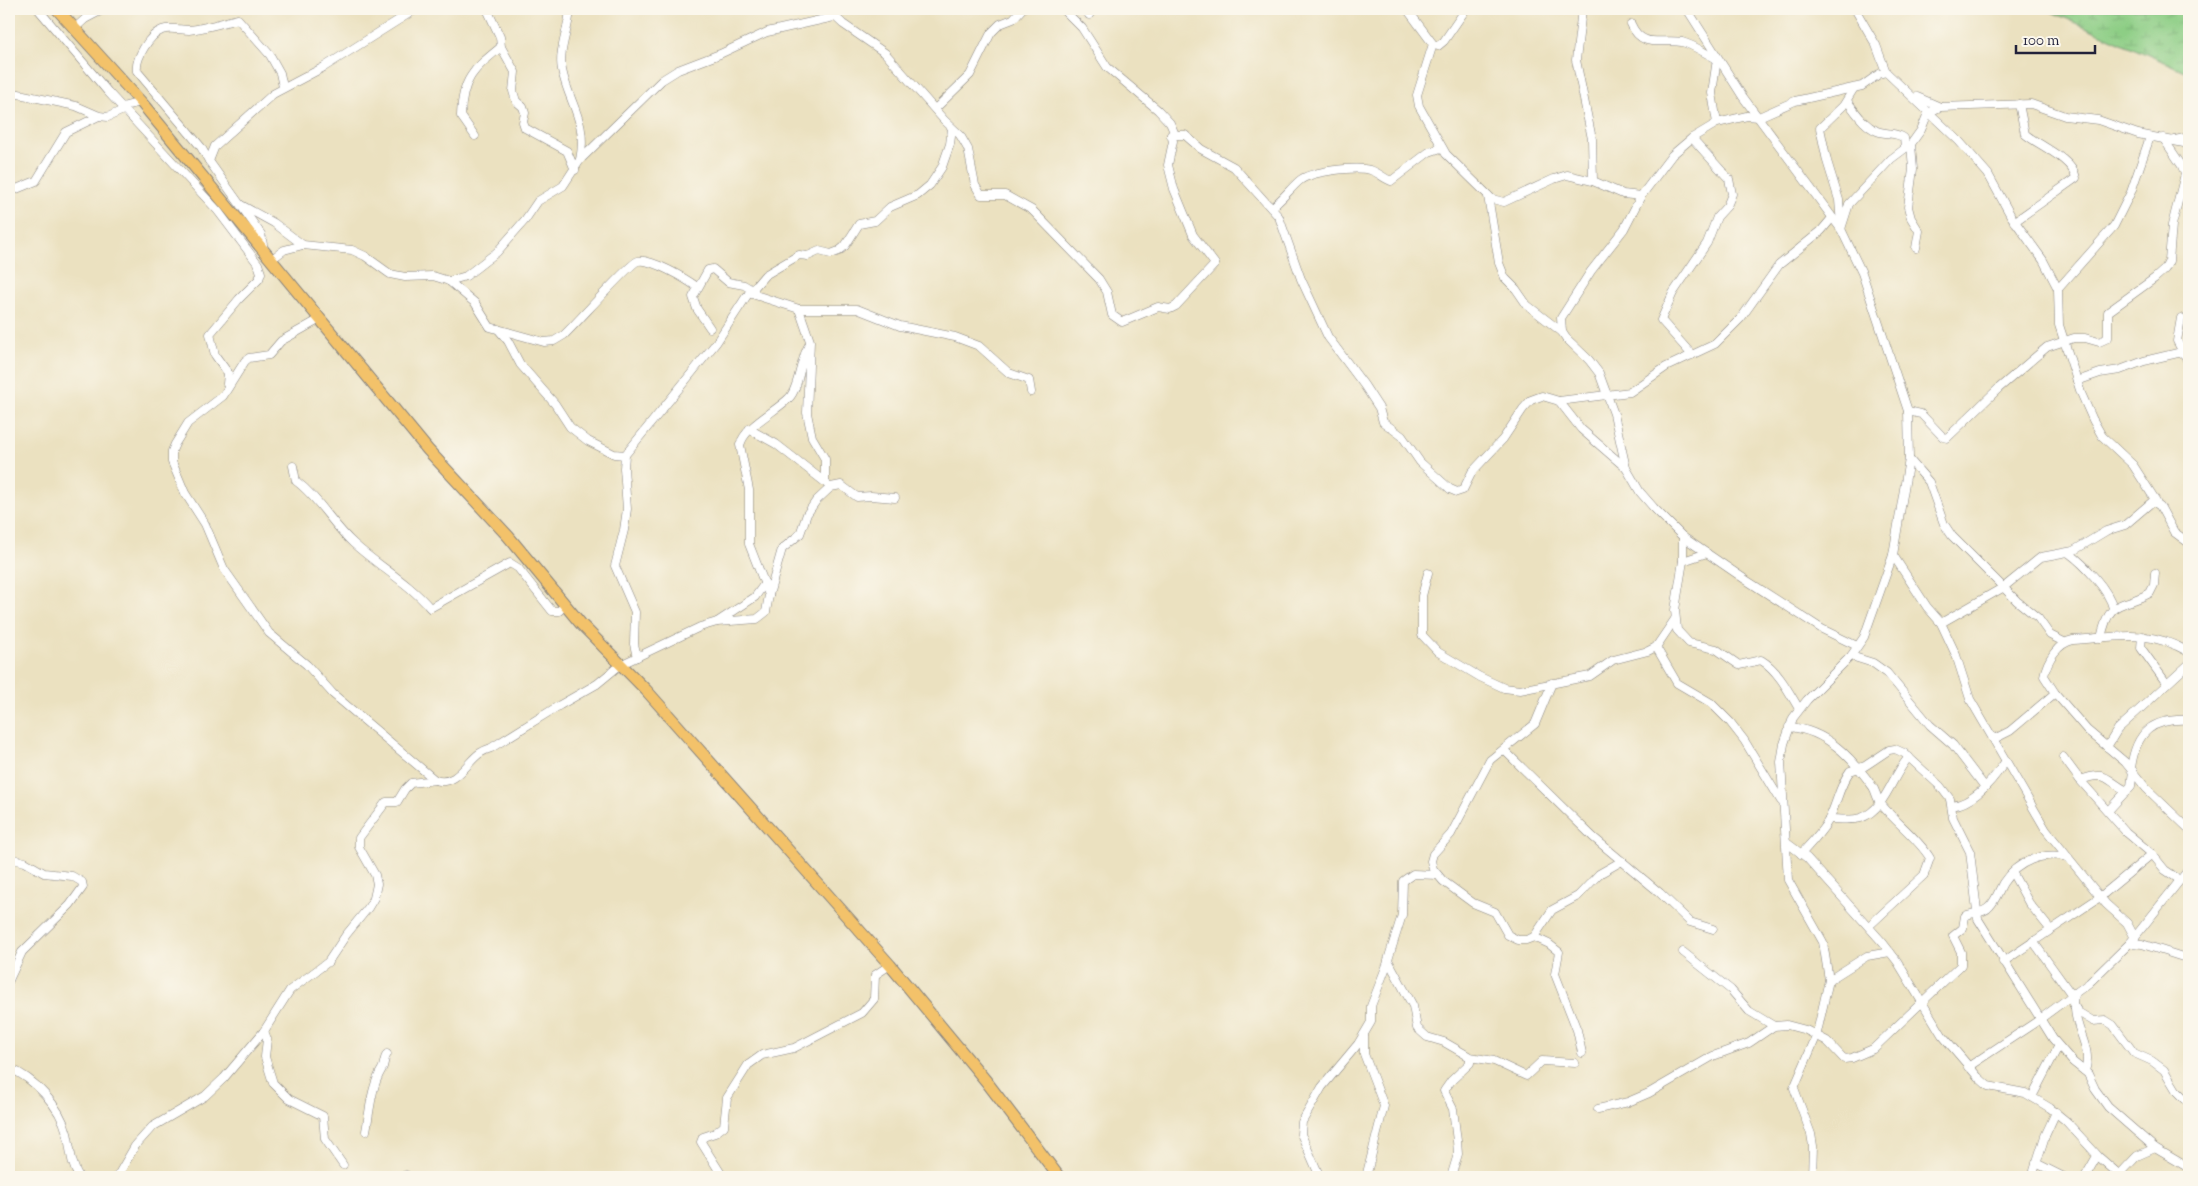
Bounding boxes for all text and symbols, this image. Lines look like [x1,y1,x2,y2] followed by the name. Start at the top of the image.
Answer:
[2016,22,2094,54] scale bar
[2023,31,2060,52] text: 100 m

